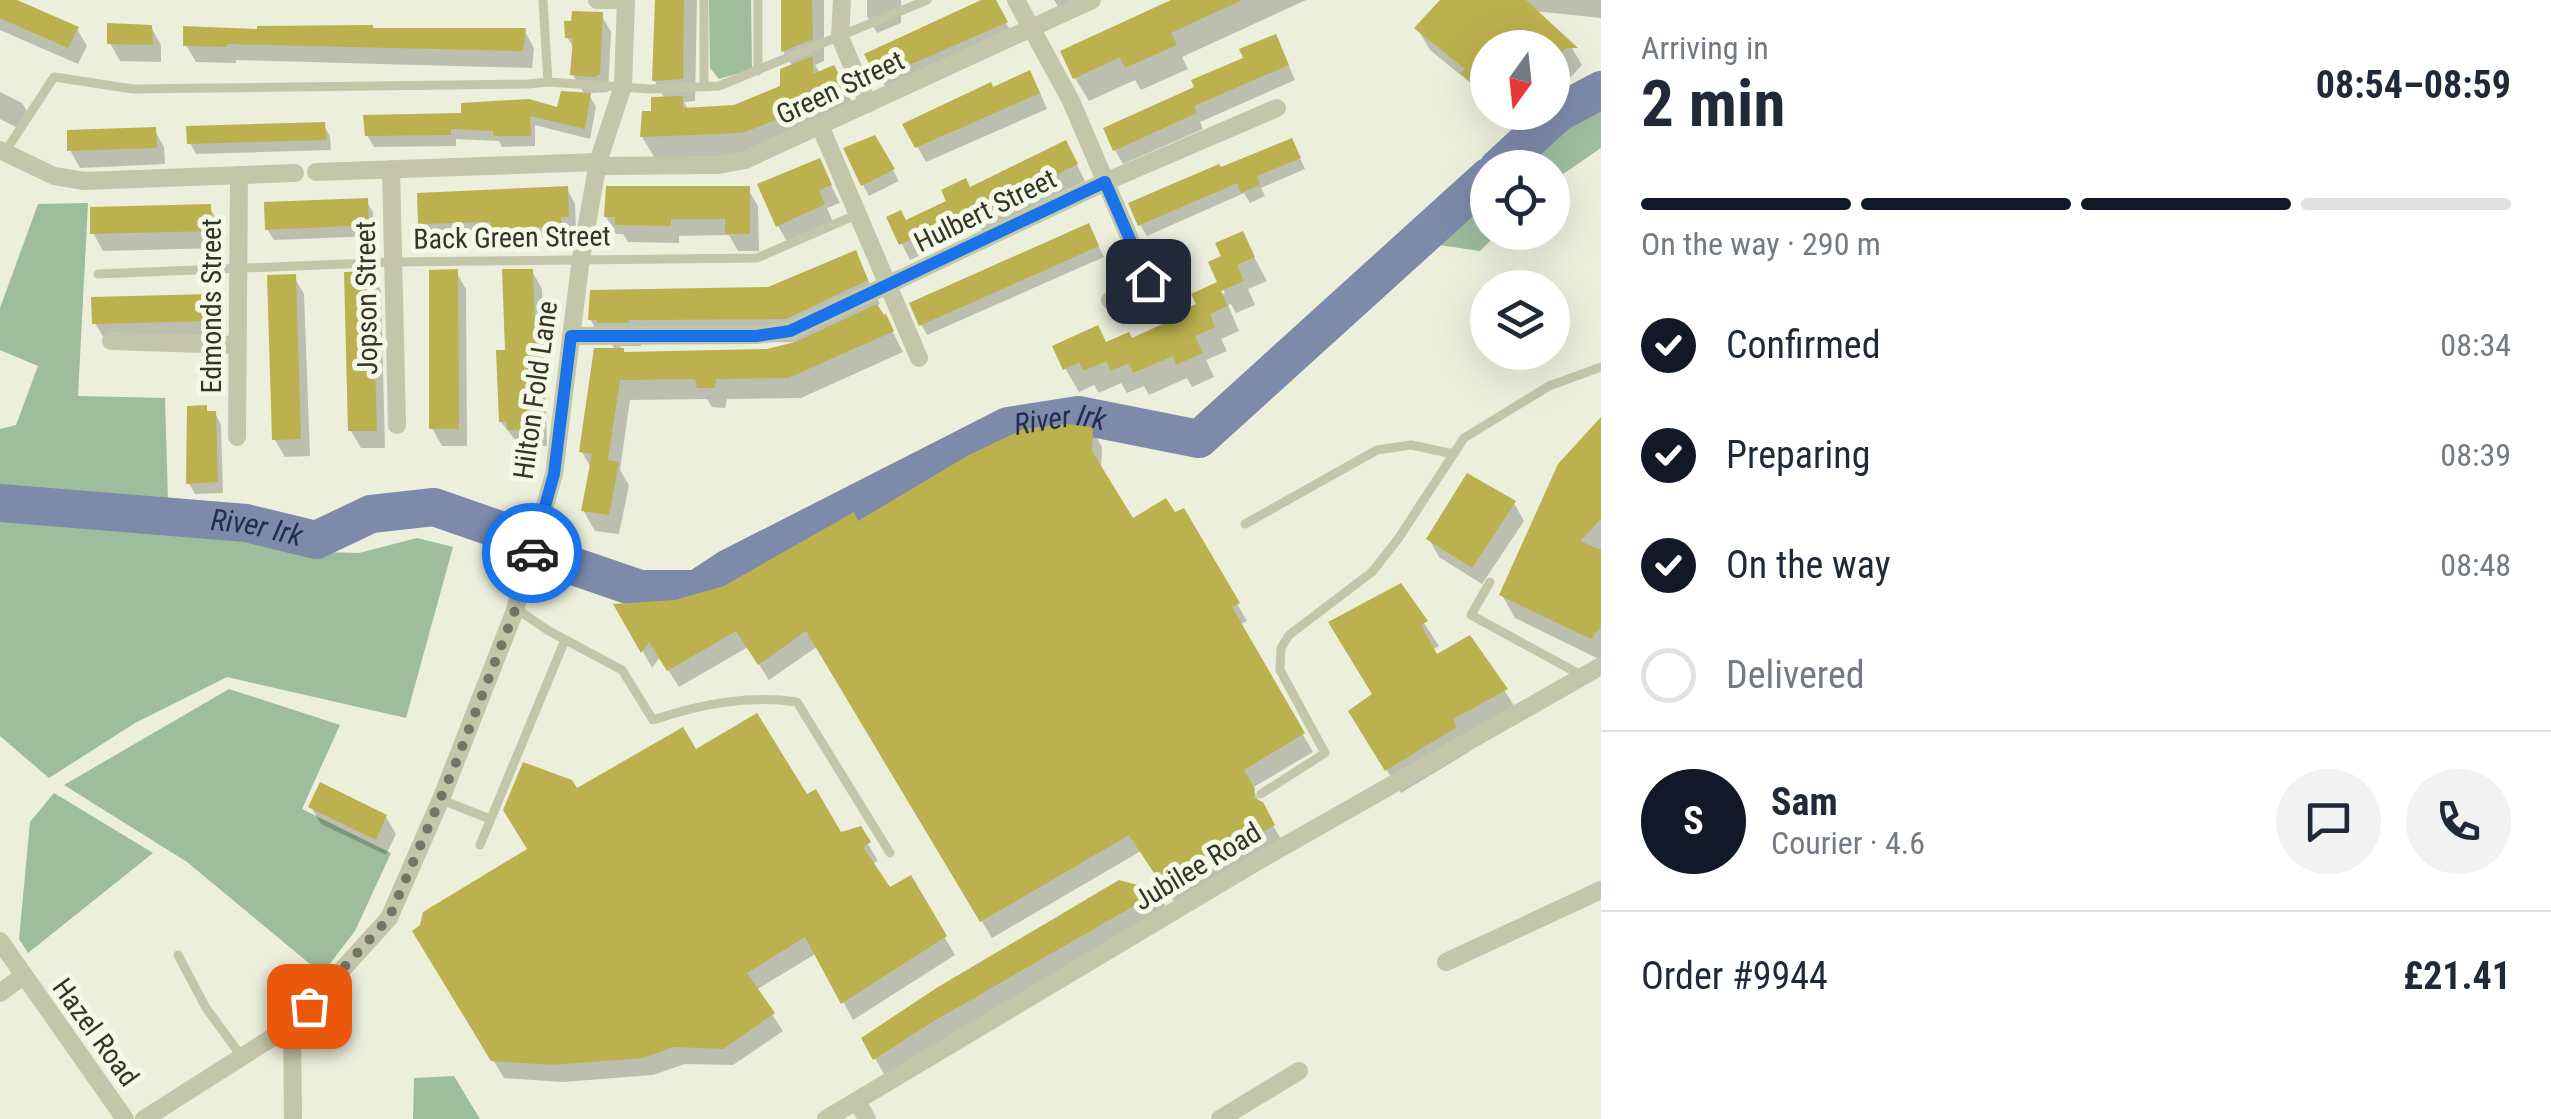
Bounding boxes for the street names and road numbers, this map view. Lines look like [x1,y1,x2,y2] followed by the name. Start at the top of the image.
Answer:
[771,44,909,131] street label: Green Street
[909,162,1062,259] street label: Hulbert Street
[195,219,228,393] street label: Edmonds Street
[413,219,611,256] street label: Back Green Street
[349,221,384,375] street label: Jopson Street
[507,299,564,481] street label: Hilton Fold Lane
[1128,816,1267,917] street label: Jubilee Road
[45,972,146,1093] street label: Hazel Road

